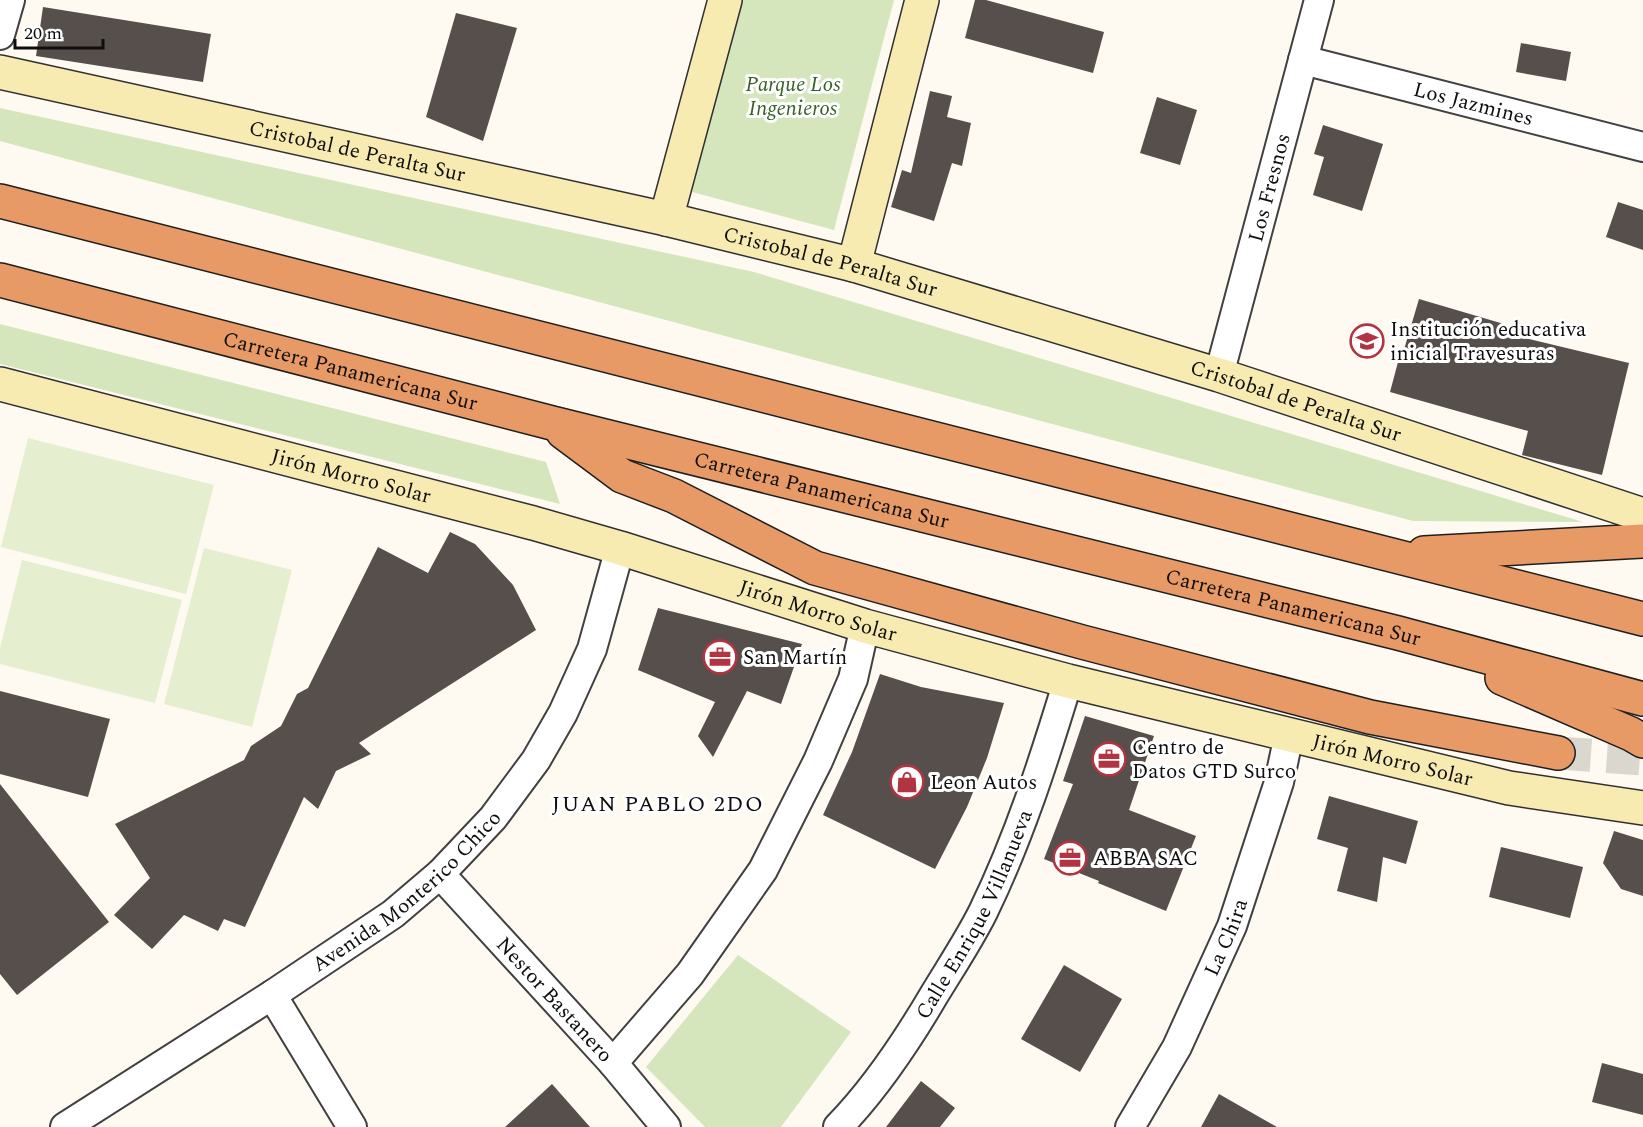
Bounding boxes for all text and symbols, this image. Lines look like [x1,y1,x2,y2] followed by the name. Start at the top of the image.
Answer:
[15,12,104,50] scale bar
[24,20,62,47] text: 20 m
[745,69,841,125] park label: Parque Los Ingenieros
[1410,74,1537,135] street label: Los Jazmines
[246,112,468,191] street label: Cristobal de Peralta Sur
[1240,130,1300,246] street label: Los Fresnos
[720,219,941,306] street label: Cristobal de Peralta Sur
[1390,314,1587,370] place label: Institución educativa inicial Travesuras
[219,323,481,420] street label: Carretera Panamericana Sur
[1349,323,1385,359] school or university icon: Institución educativa inicial Travesuras
[1186,352,1406,451] street label: Cristobal de Peralta Sur
[268,440,434,513] street label: Jirón Morro Solar
[690,444,952,538] street label: Carretera Panamericana Sur
[1162,561,1424,655] street label: Carretera Panamericana Sur
[734,572,900,651] street label: Jirón Morro Solar
[702,639,738,675] office icon: San Martín
[743,642,847,674] place label: San Martín
[1309,726,1476,796] street label: Jirón Morro Solar
[1132,732,1296,788] place label: Centro de Datos GTD Surco
[1091,741,1127,777] office icon: Centro de Datos GTD Surco
[889,764,925,800] shop icon: Leon Autos
[930,767,1037,799] place label: Leon Autos
[552,788,764,821] district label: JUAN PABLO 2DO
[306,804,510,981] street label: Avenida Monterico Chico
[908,805,1042,1026] street label: Calle Enrique Villanueva
[1052,840,1088,876] office icon: ABBA SAC
[1093,843,1198,875] place label: ABBA SAC
[1196,894,1257,982] street label: La Chira
[488,930,620,1070] street label: Nestor Bastanero

